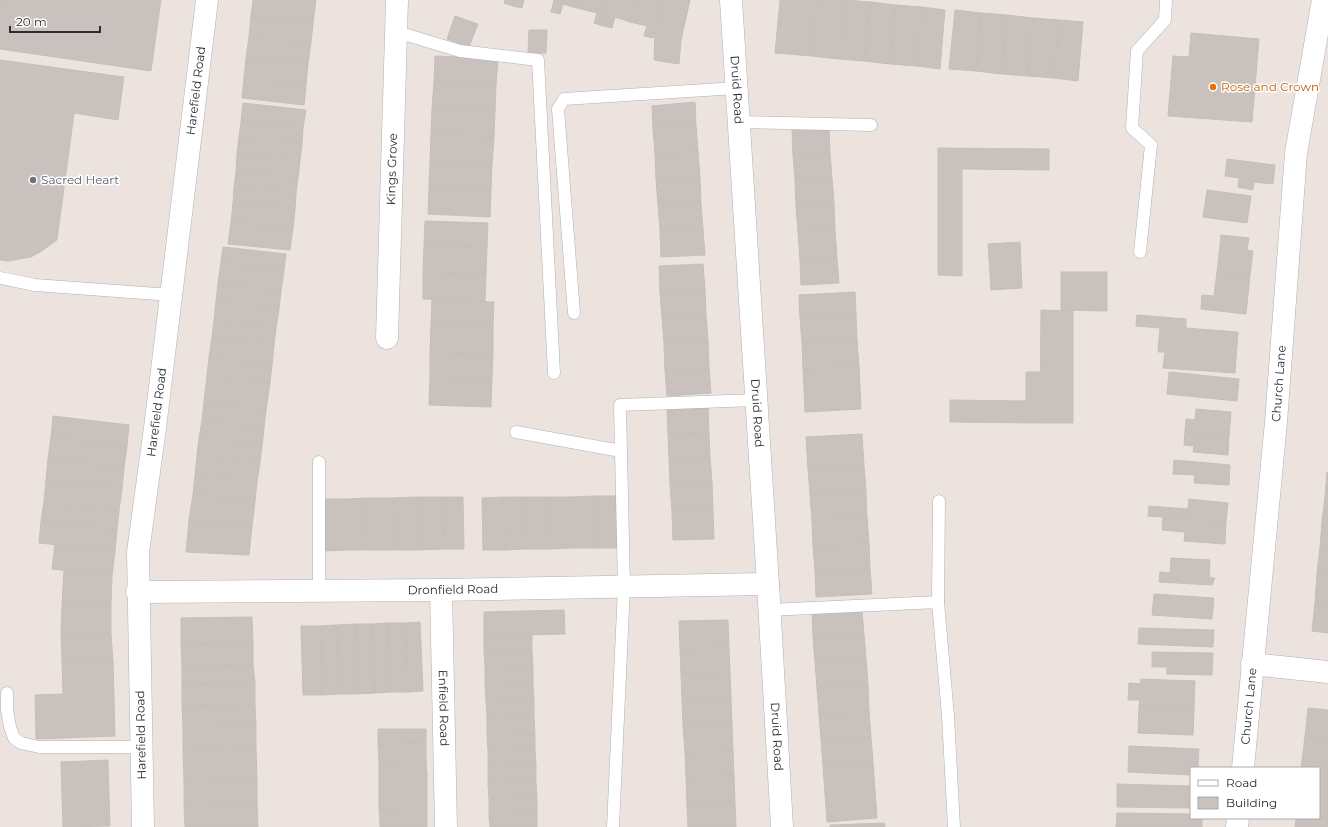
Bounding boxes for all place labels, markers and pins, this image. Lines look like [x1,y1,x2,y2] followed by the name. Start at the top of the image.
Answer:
[1221,79,1319,94] place label: Rose and Crown
[1208,82,1218,92] marker: Rose and Crown
[41,172,119,187] place label: Sacred Heart
[28,175,38,185] marker: Sacred Heart

